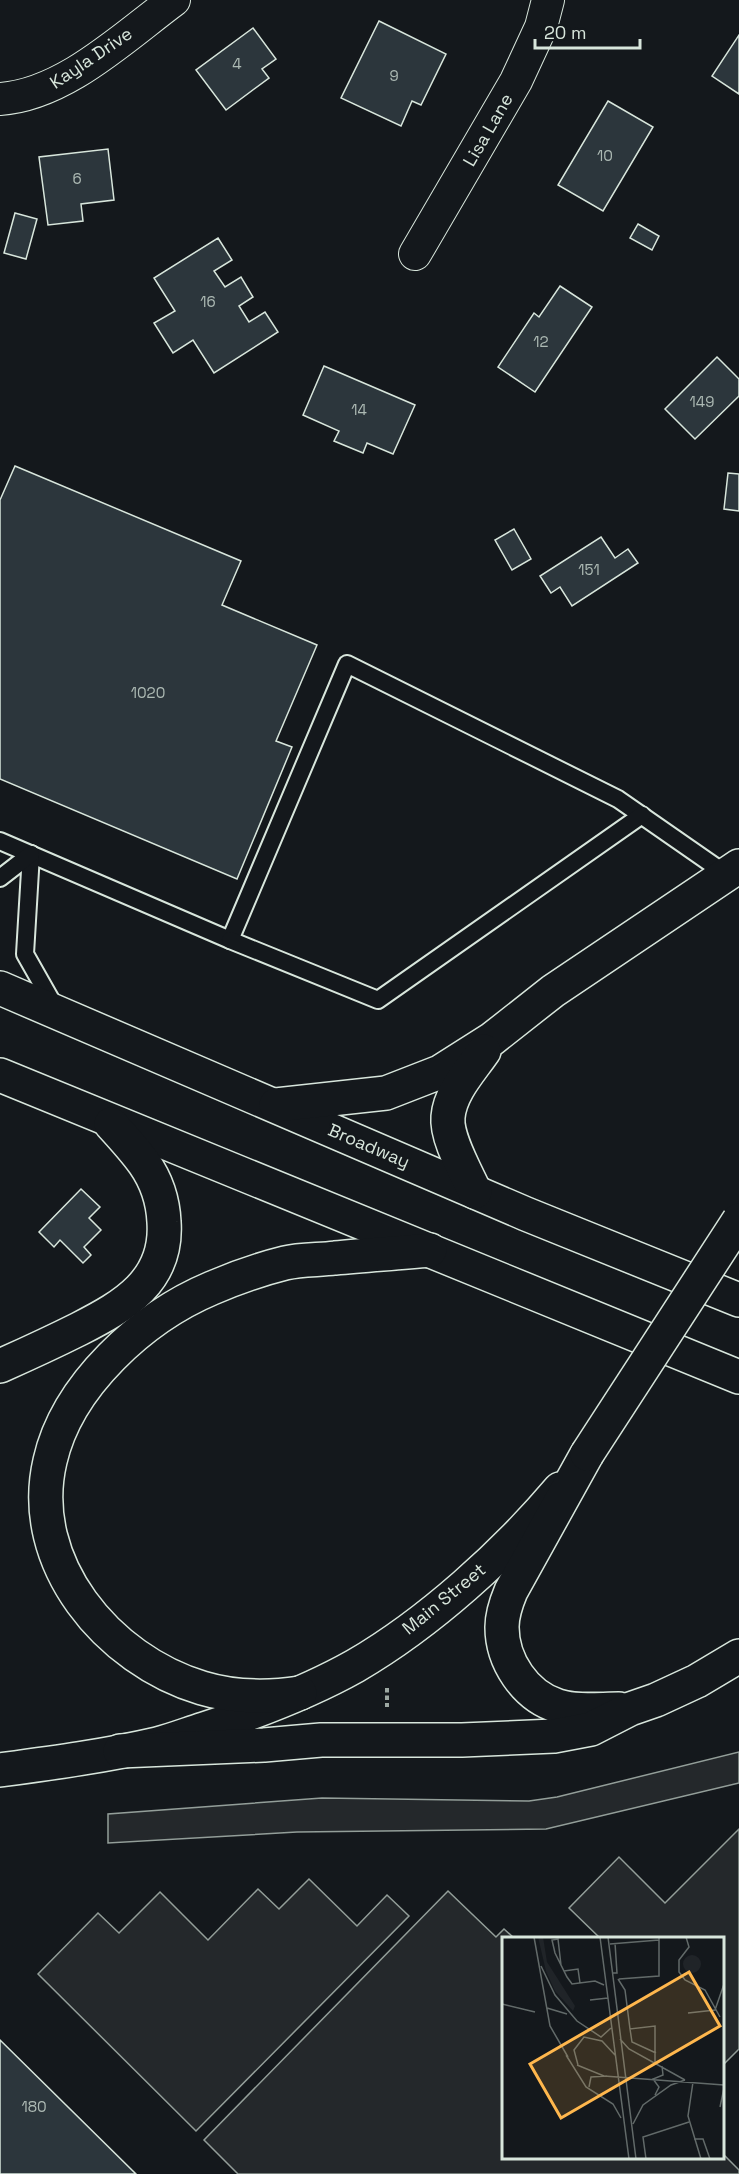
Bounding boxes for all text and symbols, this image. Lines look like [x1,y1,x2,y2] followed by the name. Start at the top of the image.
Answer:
[535,12,640,50] scale bar
[544,21,587,44] text: 20 m
[45,22,136,94] street label: Kayla Drive
[232,54,242,73] house number: 4
[389,66,399,85] house number: 9
[457,89,518,170] street label: Lisa Lane
[597,146,613,165] house number: 10
[72,169,82,188] house number: 6
[200,292,216,311] house number: 16
[533,332,549,351] house number: 12
[690,392,714,411] house number: 149
[351,400,367,419] house number: 14
[578,560,600,579] house number: 151
[131,683,165,702] house number: 1020
[325,1118,414,1173] street label: Broadway
[397,1558,490,1639] street label: Main Street
[502,1937,724,2159] inset map
[21,2097,47,2116] house number: 180

